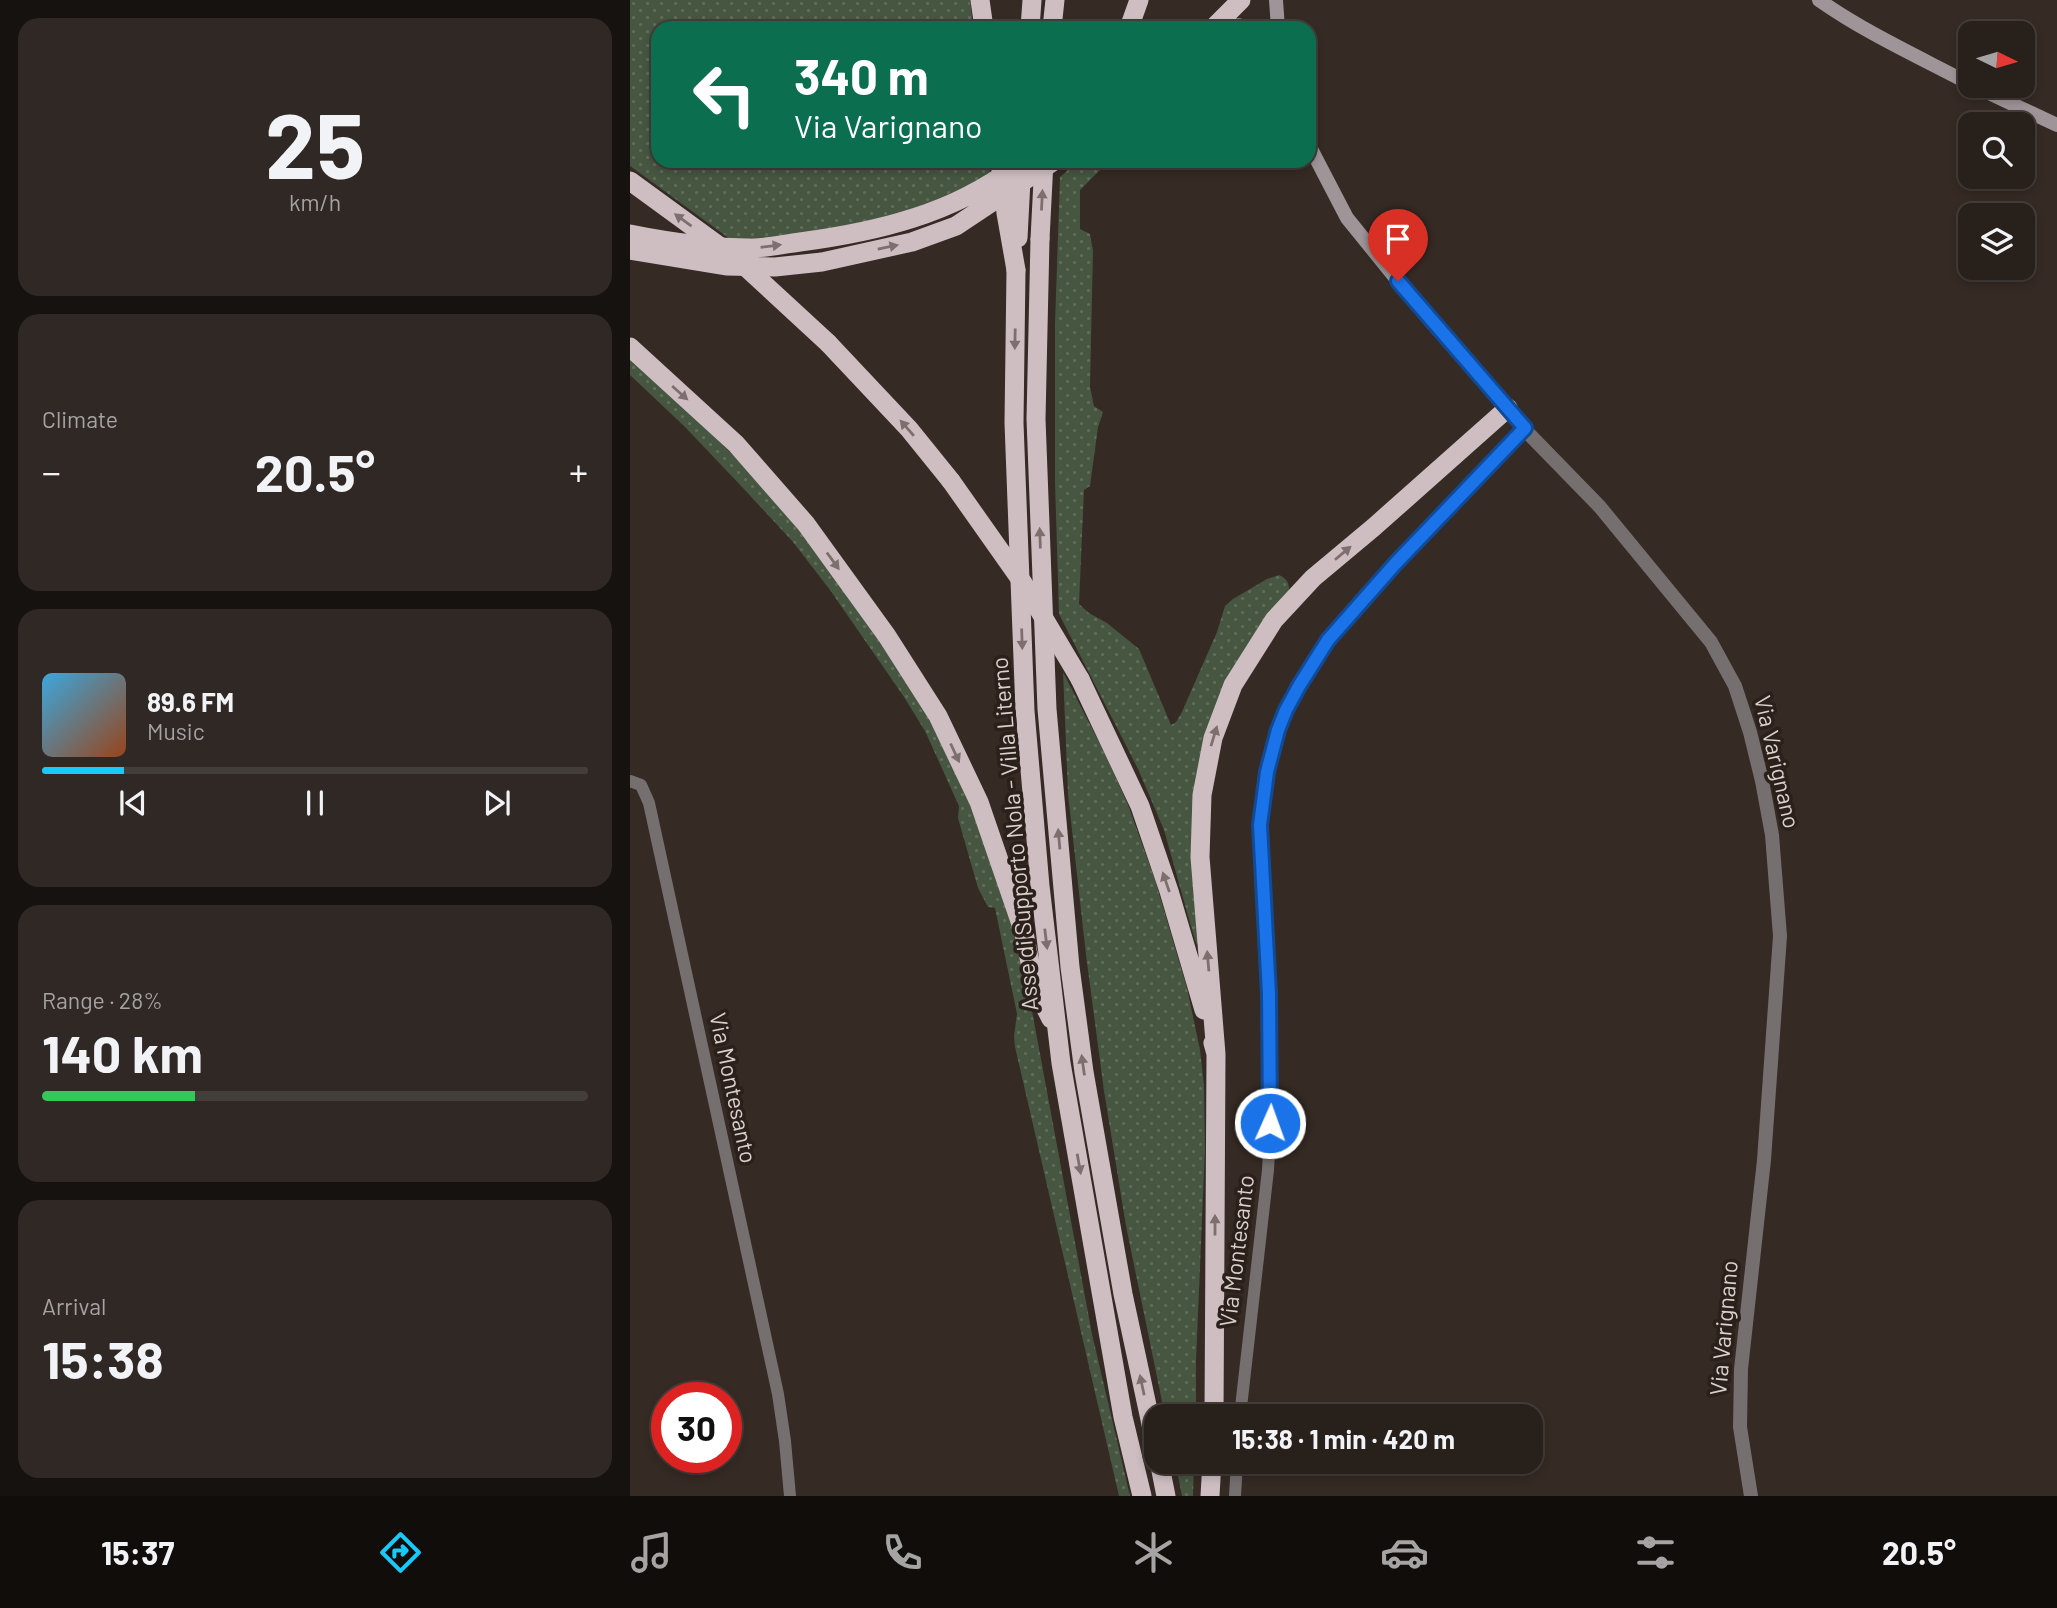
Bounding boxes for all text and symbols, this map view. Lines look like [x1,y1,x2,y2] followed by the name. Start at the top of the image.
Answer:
[1958,21,2035,98] north arrow
[1958,21,2035,280] map controls
[794,46,929,105] text: 340 m
[679,49,770,140] icon: left
[265,88,365,197] text: 25
[794,106,982,144] text: Via Varignano
[1958,112,2035,189] button: search
[289,188,341,216] text: km/h
[1037,189,1048,211] one-way arrow
[1958,203,2035,280] button: layers
[1368,209,1428,281] pin
[674,213,692,227] one-way arrow
[1379,220,1417,258] icon: arrive
[760,240,782,251] one-way arrow
[877,242,899,253] one-way arrow
[1010,328,1021,350] one-way arrow
[671,385,689,401] one-way arrow
[42,405,118,433] text: Climate
[899,419,915,437] one-way arrow
[255,440,375,502] text: 20.5°
[42,448,61,494] text: −
[569,448,588,494] text: +
[1035,527,1046,549] one-way arrow
[1335,546,1352,561] one-way arrow
[826,552,840,570] one-way arrow
[1017,629,1028,651] one-way arrow
[985,656,1043,1012] street label: Asse di Supporto Nola - Villa Literno
[147,686,234,717] text: 89.6 FM
[1749,693,1807,831] street label: Via Varignano
[147,717,205,745] text: Music
[1210,725,1220,746] one-way arrow
[949,743,961,763] one-way arrow
[114,784,152,822] icon: previous
[296,784,334,822] icon: pause
[478,784,516,822] icon: next
[1053,827,1064,849] one-way arrow
[1160,872,1171,893] one-way arrow
[1041,929,1052,951] one-way arrow
[1202,950,1213,972] one-way arrow
[42,986,163,1014] text: Range · 28%
[704,1010,764,1166] street label: Via Montesanto
[42,1021,203,1083] text: 140 km
[1078,1054,1089,1076] one-way arrow
[1233,1086,1307,1160] position arrow
[1073,1154,1084,1176] one-way arrow
[1213,1173,1259,1329] street label: Via Montesanto
[1209,1214,1221,1236] one-way arrow
[1703,1259,1743,1397] street label: Via Varignano
[42,1292,106,1320] text: Arrival
[42,1327,164,1389] text: 15:38
[1137,1374,1148,1396] one-way arrow
[651,1382,742,1473] speed limit sign: 30
[1232,1423,1455,1454] text: 15:38 · 1 min · 420 m
[376,1528,425,1577] icon: directions
[627,1528,676,1577] icon: music
[878,1528,927,1577] icon: phone
[1129,1528,1178,1577] icon: climate
[1380,1528,1429,1577] icon: car
[1631,1528,1680,1577] icon: filters
[101,1533,174,1571] text: 15:37
[1882,1533,1956,1571] text: 20.5°

